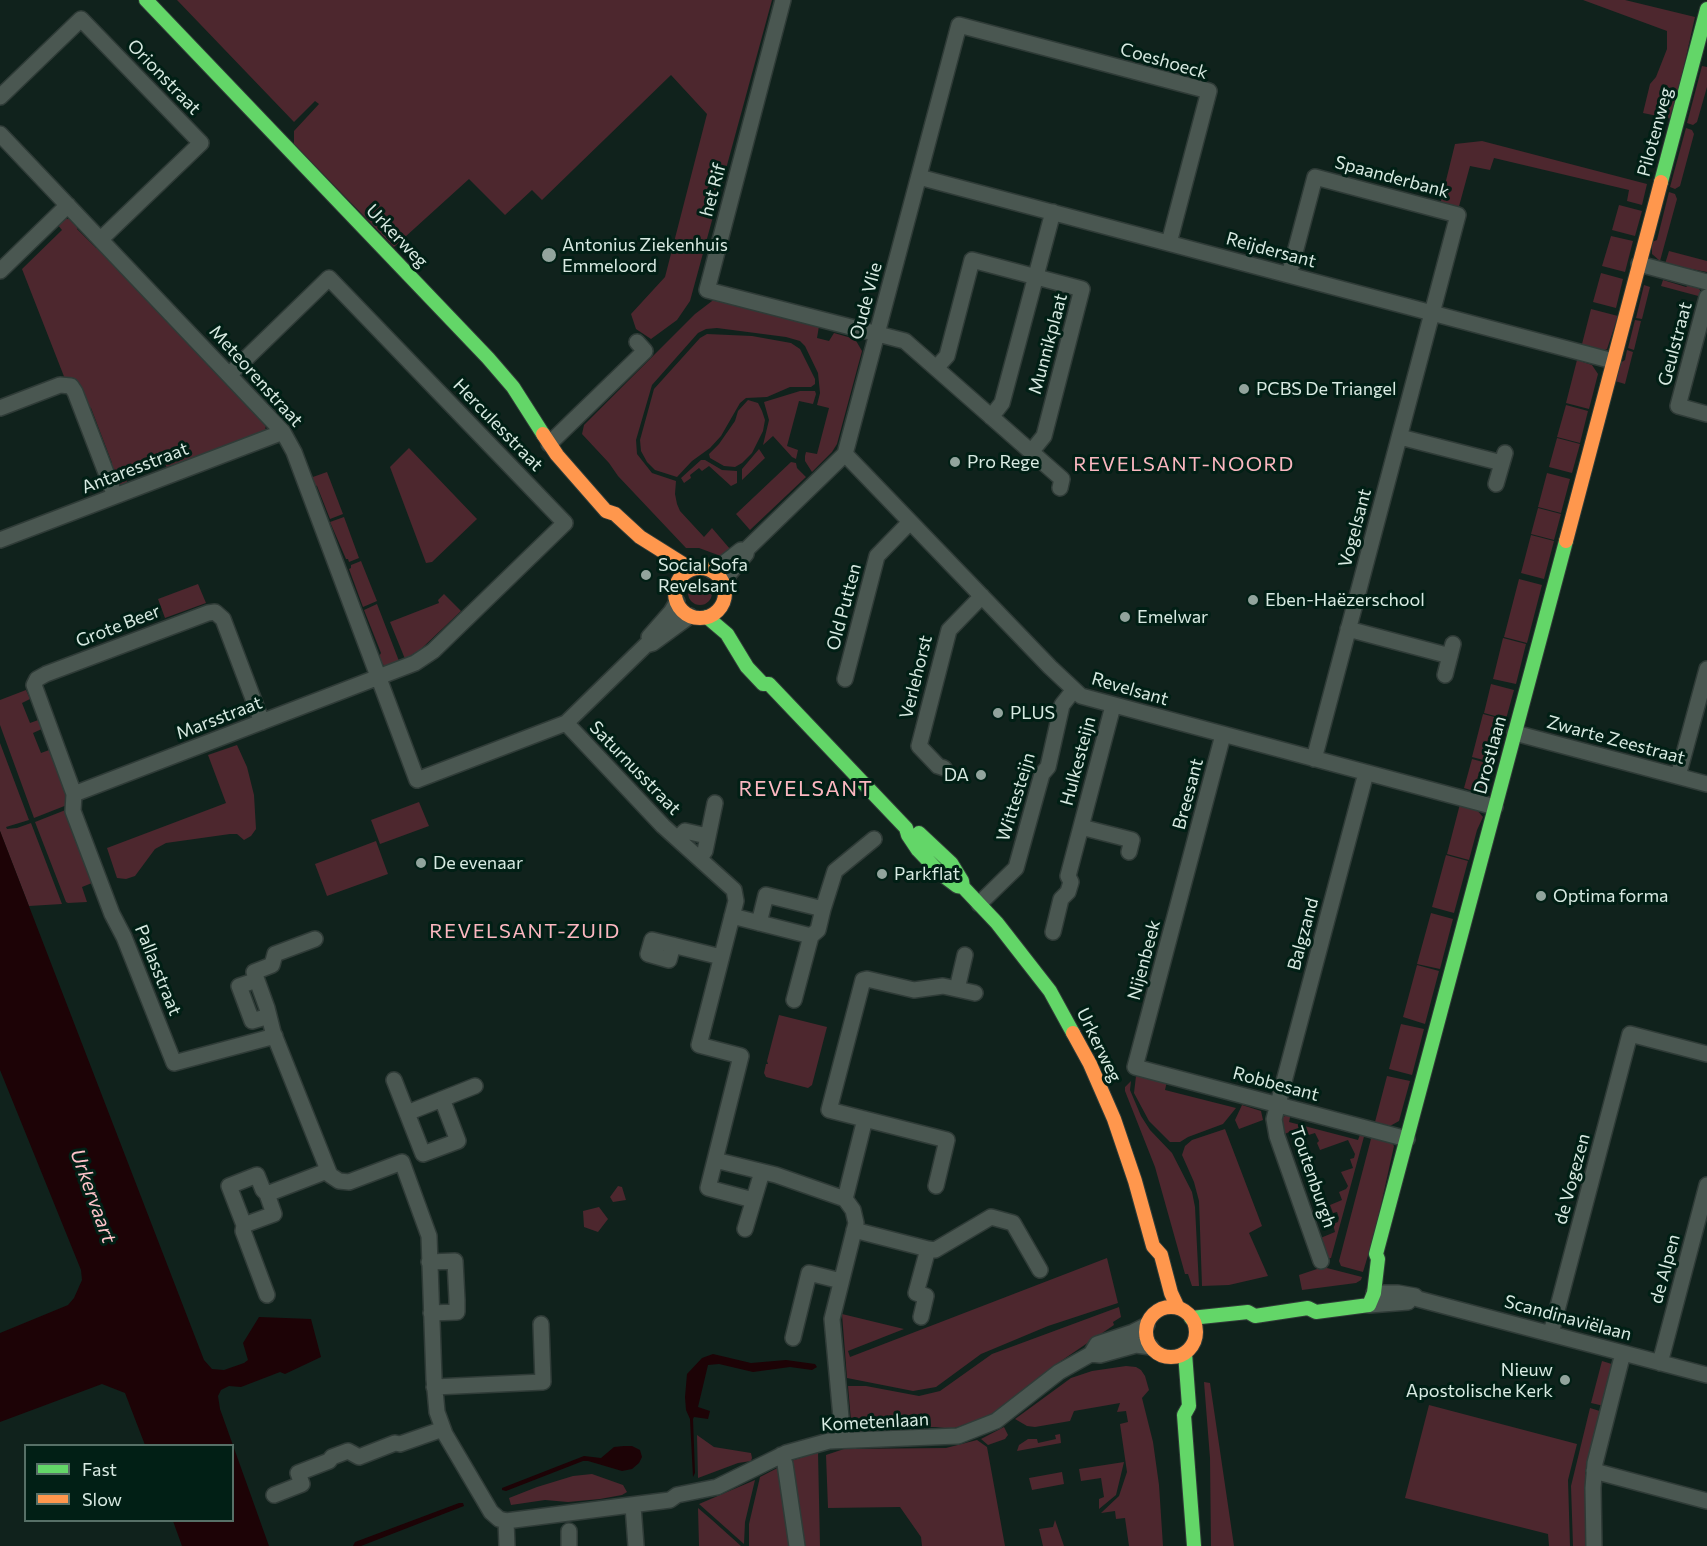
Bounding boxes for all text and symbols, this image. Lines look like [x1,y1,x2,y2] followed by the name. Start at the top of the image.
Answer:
[123,35,205,119] street label: Orionstraat
[1118,38,1210,84] street label: Coeshoeck
[1633,85,1677,179] street label: Pilotenweg
[1332,151,1452,203] street label: Spaanderbank
[696,161,730,219] street label: het Rif
[362,200,432,272] street label: Urkerweg
[1224,228,1318,272] street label: Reijdersant
[562,234,728,276] place label: Antonius Ziekenhuis Emmeloord
[540,246,558,264] marker: Antonius Ziekenhuis Emmeloord
[845,260,887,342] street label: Oude Vlie
[1024,291,1072,397] street label: Munnikplaat
[1653,300,1697,388] street label: Geulstraat
[205,321,307,431] street label: Meteorenstraat
[449,374,547,476] street label: Herculesstraat
[1256,378,1397,400] place label: PCBS De Triangel
[1237,382,1251,396] marker: PCBS De Triangel
[78,438,192,498] street label: Antaresstraat
[967,451,1039,473] place label: Pro Rege
[1073,452,1295,476] district label: REVELSANT-NOORD
[948,455,962,469] marker: Pro Rege
[1334,486,1376,570] street label: Vogelsant
[658,554,748,596] place label: Social Sofa Revelsant
[822,561,866,653] street label: Old Putten
[639,568,653,582] marker: Social Sofa Revelsant
[1265,589,1425,611] place label: Eben-Haëzerschool
[1246,593,1260,607] marker: Eben-Haëzerschool
[73,600,163,652] street label: Grote Beer
[1137,606,1208,628] place label: Emelwar
[1118,610,1132,624] marker: Emelwar
[895,633,937,721] street label: Verlehorst
[1089,668,1171,710] street label: Revelsant
[173,692,265,744] street label: Marsstraat
[1010,702,1055,724] place label: PLUS
[991,706,1005,720] marker: PLUS
[1545,711,1687,769] street label: Zwarte Zeestraat
[1056,714,1100,808] street label: Hulkesteijn
[1469,714,1511,796] street label: Drostlaan
[585,717,685,819] street label: Saturnusstraat
[992,750,1040,844] street label: Wittesteijn
[1168,756,1208,832] street label: Breesant
[944,764,969,786] place label: DA
[974,768,988,782] marker: DA
[738,776,874,802] district label: REVELSANT
[433,852,523,874] place label: De evenaar
[414,856,428,870] marker: De evenaar
[894,863,960,885] place label: Parkflat
[875,867,889,881] marker: Parkflat
[1553,885,1669,907] place label: Optima forma
[1534,889,1548,903] marker: Optima forma
[1283,895,1323,973] street label: Balgzand
[1123,918,1165,1002] street label: Nijenbeek
[429,919,621,943] district label: REVELSANT-ZUID
[130,921,186,1019] street label: Pallasstraat
[1072,1004,1126,1086] street label: Urkerweg
[1231,1062,1321,1106] street label: Robbesant
[1286,1123,1340,1231] street label: Toutenburgh
[1550,1131,1594,1227] street label: de Vogezen
[65,1146,121,1246] water label: Urkervaart
[1645,1232,1685,1306] street label: de Alpen
[1502,1291,1634,1345] street label: Scandinaviëlaan
[1406,1359,1553,1402] place label: Nieuw Apostolische Kerk
[1558,1373,1572,1387] marker: Nieuw Apostolische Kerk
[820,1408,930,1436] street label: Kometenlaan
[24,1444,234,1522] legend
[82,1458,117,1480] text: Fast
[82,1488,122,1510] text: Slow

